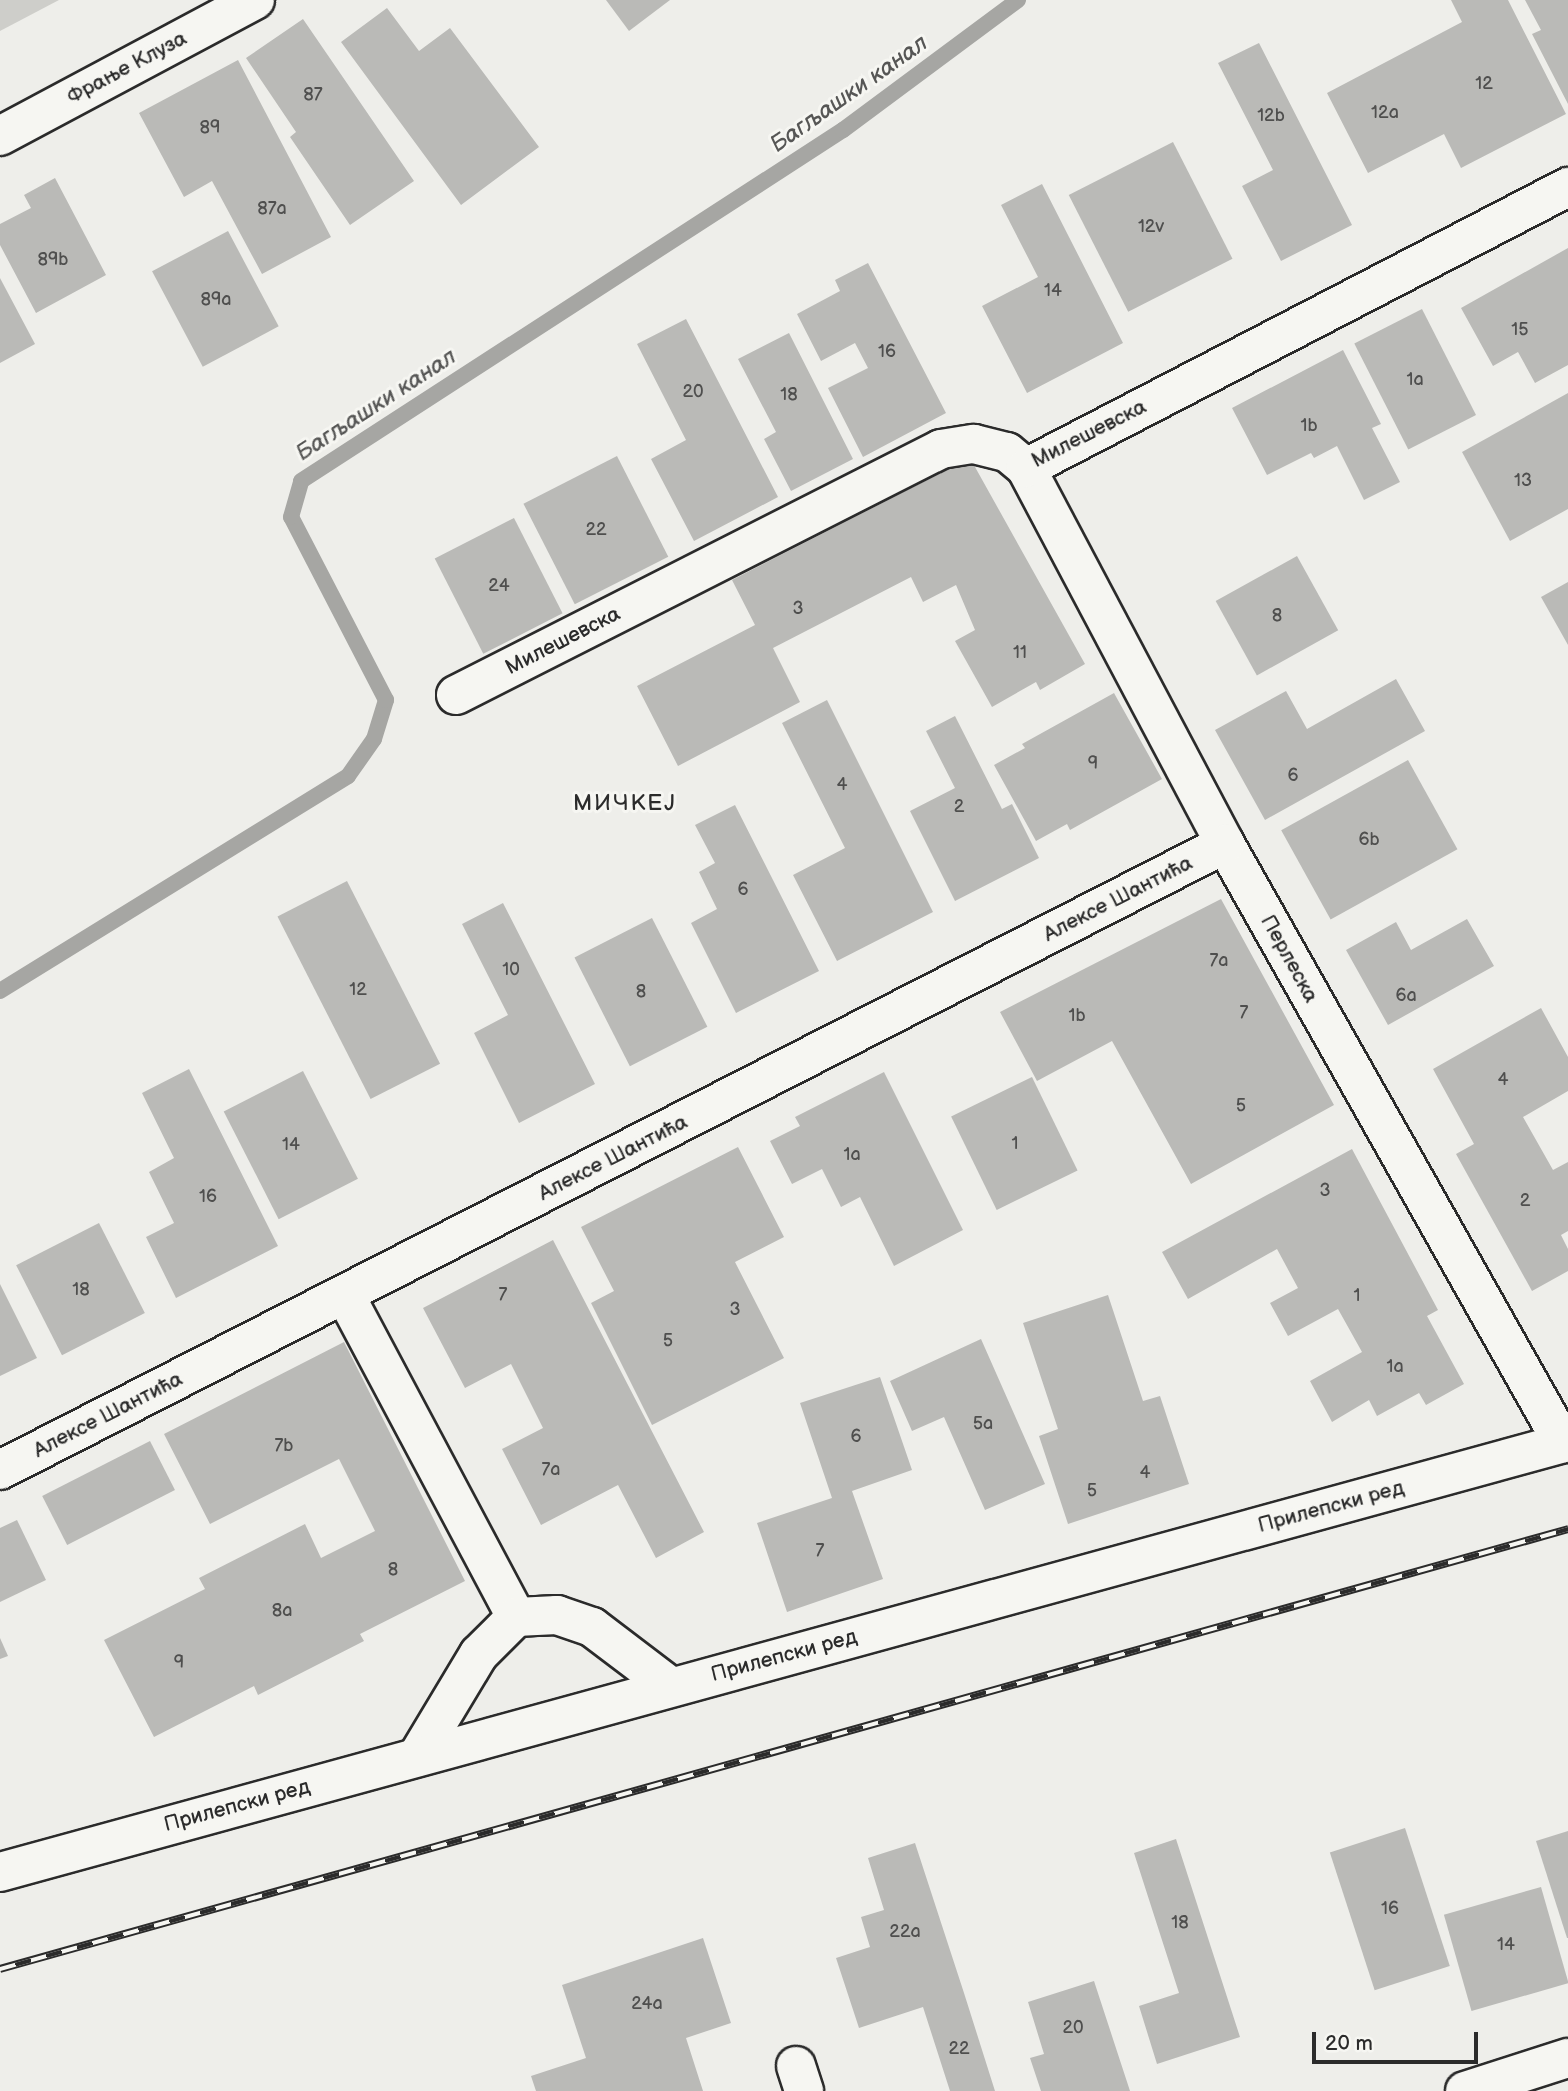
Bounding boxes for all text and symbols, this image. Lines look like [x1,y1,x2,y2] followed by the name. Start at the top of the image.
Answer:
[63,26,191,110] street label: Фрање Клуза
[765,29,933,159] water label: Багљашки канал
[1475,73,1493,95] house number: 12
[303,84,323,106] house number: 87
[1371,102,1399,124] house number: 12a
[1257,105,1285,127] house number: 12b
[200,117,220,139] house number: 89
[257,198,287,220] house number: 87a
[1138,216,1164,238] house number: 12v
[37,249,69,271] house number: 89b
[1044,280,1062,302] house number: 14
[200,289,232,311] house number: 89a
[1511,319,1529,341] house number: 15
[878,341,896,363] house number: 16
[291,343,461,467] water label: Багљашки канал
[1406,369,1424,391] house number: 1a
[682,381,704,403] house number: 20
[780,384,798,406] house number: 18
[1027,394,1151,474] street label: Милешевска
[1300,415,1318,437] house number: 1b
[1514,470,1532,492] house number: 13
[585,519,607,541] house number: 22
[488,575,510,597] house number: 24
[792,598,804,620] house number: 3
[501,601,625,681] street label: Милешевска
[1272,605,1282,627] house number: 8
[1013,642,1027,664] house number: 11
[1088,753,1098,775] house number: 9
[1288,765,1298,787] house number: 6
[837,774,847,796] house number: 4
[574,789,676,817] district label: МИЧКЕЈ
[954,796,964,818] house number: 2
[1358,829,1380,851] house number: 6b
[1039,851,1197,947] street label: Алексе Шантића
[738,879,748,901] house number: 6
[1255,911,1323,1007] street label: Перлеска
[1209,950,1229,972] house number: 7a
[502,959,520,981] house number: 10
[349,979,367,1001] house number: 12
[636,981,646,1003] house number: 8
[1395,985,1417,1007] house number: 6a
[1240,1002,1248,1024] house number: 7
[1068,1005,1086,1027] house number: 1b
[1498,1069,1508,1091] house number: 4
[1236,1095,1246,1117] house number: 5
[534,1110,692,1206] street label: Алексе Шантића
[1012,1133,1018,1155] house number: 1
[282,1134,300,1156] house number: 14
[843,1144,861,1166] house number: 1a
[1319,1180,1331,1202] house number: 3
[199,1186,217,1208] house number: 16
[1520,1190,1530,1212] house number: 2
[72,1279,90,1301] house number: 18
[499,1284,507,1306] house number: 7
[1354,1285,1360,1307] house number: 1
[729,1299,741,1321] house number: 3
[663,1330,673,1352] house number: 5
[1386,1356,1404,1378] house number: 1a
[29,1367,187,1463] street label: Алексе Шантића
[973,1413,993,1435] house number: 5a
[851,1426,861,1448] house number: 6
[275,1435,293,1457] house number: 7b
[541,1459,561,1481] house number: 7a
[1140,1462,1150,1484] house number: 4
[1255,1475,1407,1539] street label: Прилепски ред
[1087,1480,1097,1502] house number: 5
[816,1540,824,1562] house number: 7
[388,1559,398,1581] house number: 8
[272,1600,292,1622] house number: 8a
[708,1624,860,1688] street label: Прилепски ред
[174,1652,184,1674] house number: 9
[161,1774,313,1838] street label: Прилепски ред
[1381,1898,1399,1920] house number: 16
[1171,1912,1189,1934] house number: 18
[889,1921,921,1943] house number: 22a
[1497,1934,1515,1956] house number: 14
[631,1993,663,2015] house number: 24a
[1062,2017,1084,2039] house number: 20
[1316,2018,1482,2062] scale bar
[1325,2031,1373,2056] text: 20 m
[948,2038,970,2060] house number: 22

